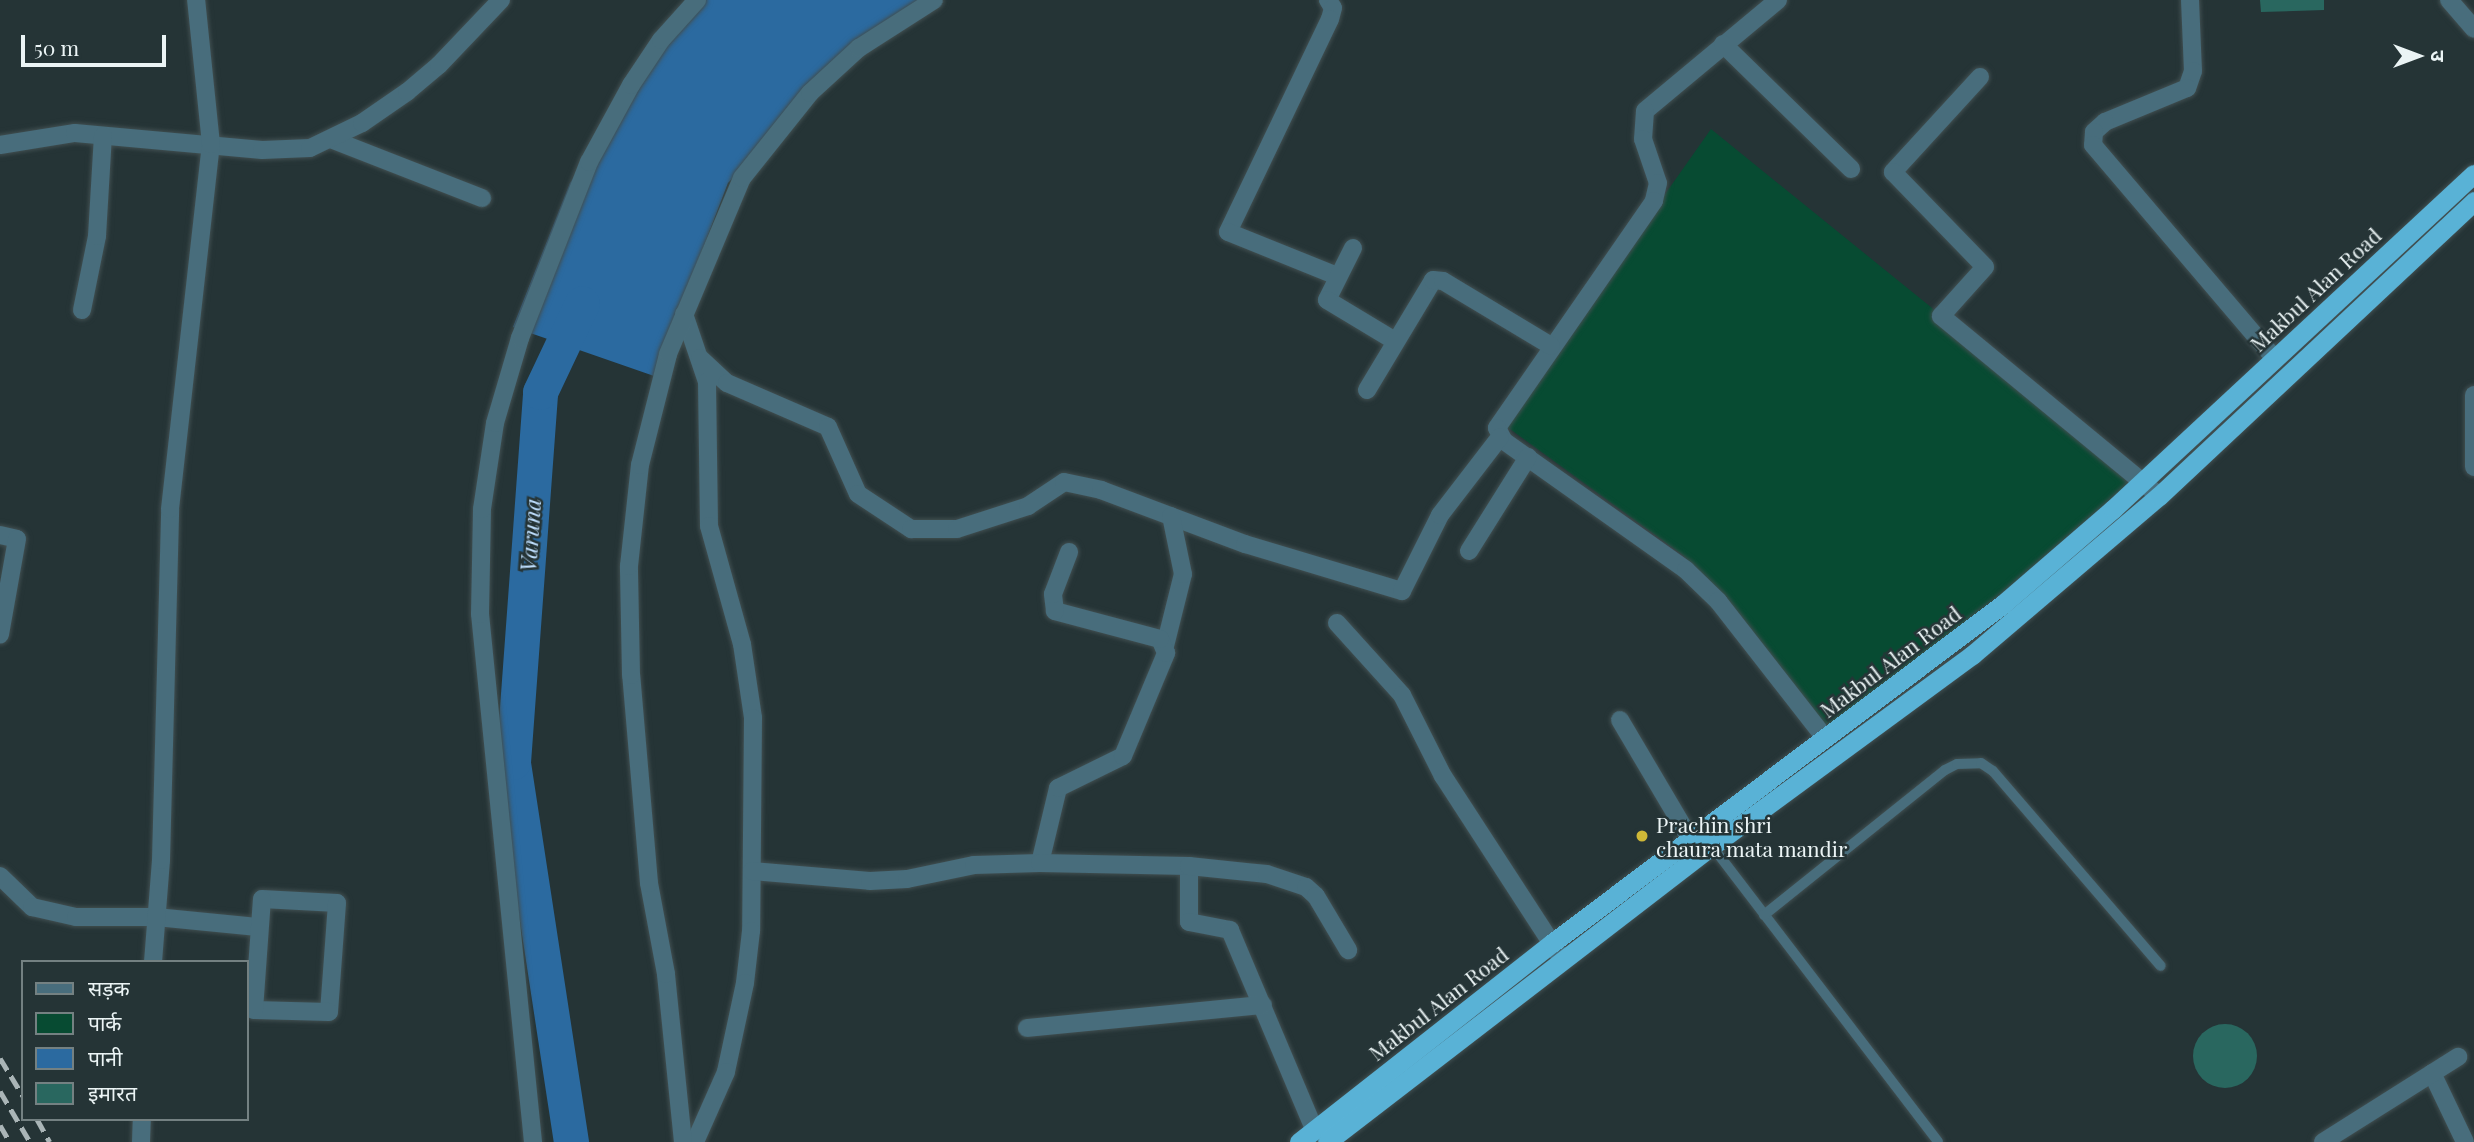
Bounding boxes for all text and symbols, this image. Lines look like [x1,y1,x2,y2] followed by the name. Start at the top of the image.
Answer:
[24,21,170,65] scale bar
[2383,21,2453,91] north arrow
[34,33,79,61] text: 50 m
[2426,50,2452,62] text: उ
[2244,222,2386,356] street label: Makbul Alan Road
[514,497,546,573] water label: Varuna
[1815,600,1965,722] street label: Makbul Alan Road
[1656,811,1848,861] place label: Prachin shri chaura mata mandir
[1634,828,1650,844] marker: Prachin shri chaura mata mandir
[1363,941,1513,1065] street label: Makbul Alan Road
[21,960,248,1121] legend
[88,973,130,1001] text: सड़क
[88,1008,122,1036] text: पार्क
[88,1043,122,1071] text: पानी
[88,1078,137,1106] text: इमारत

